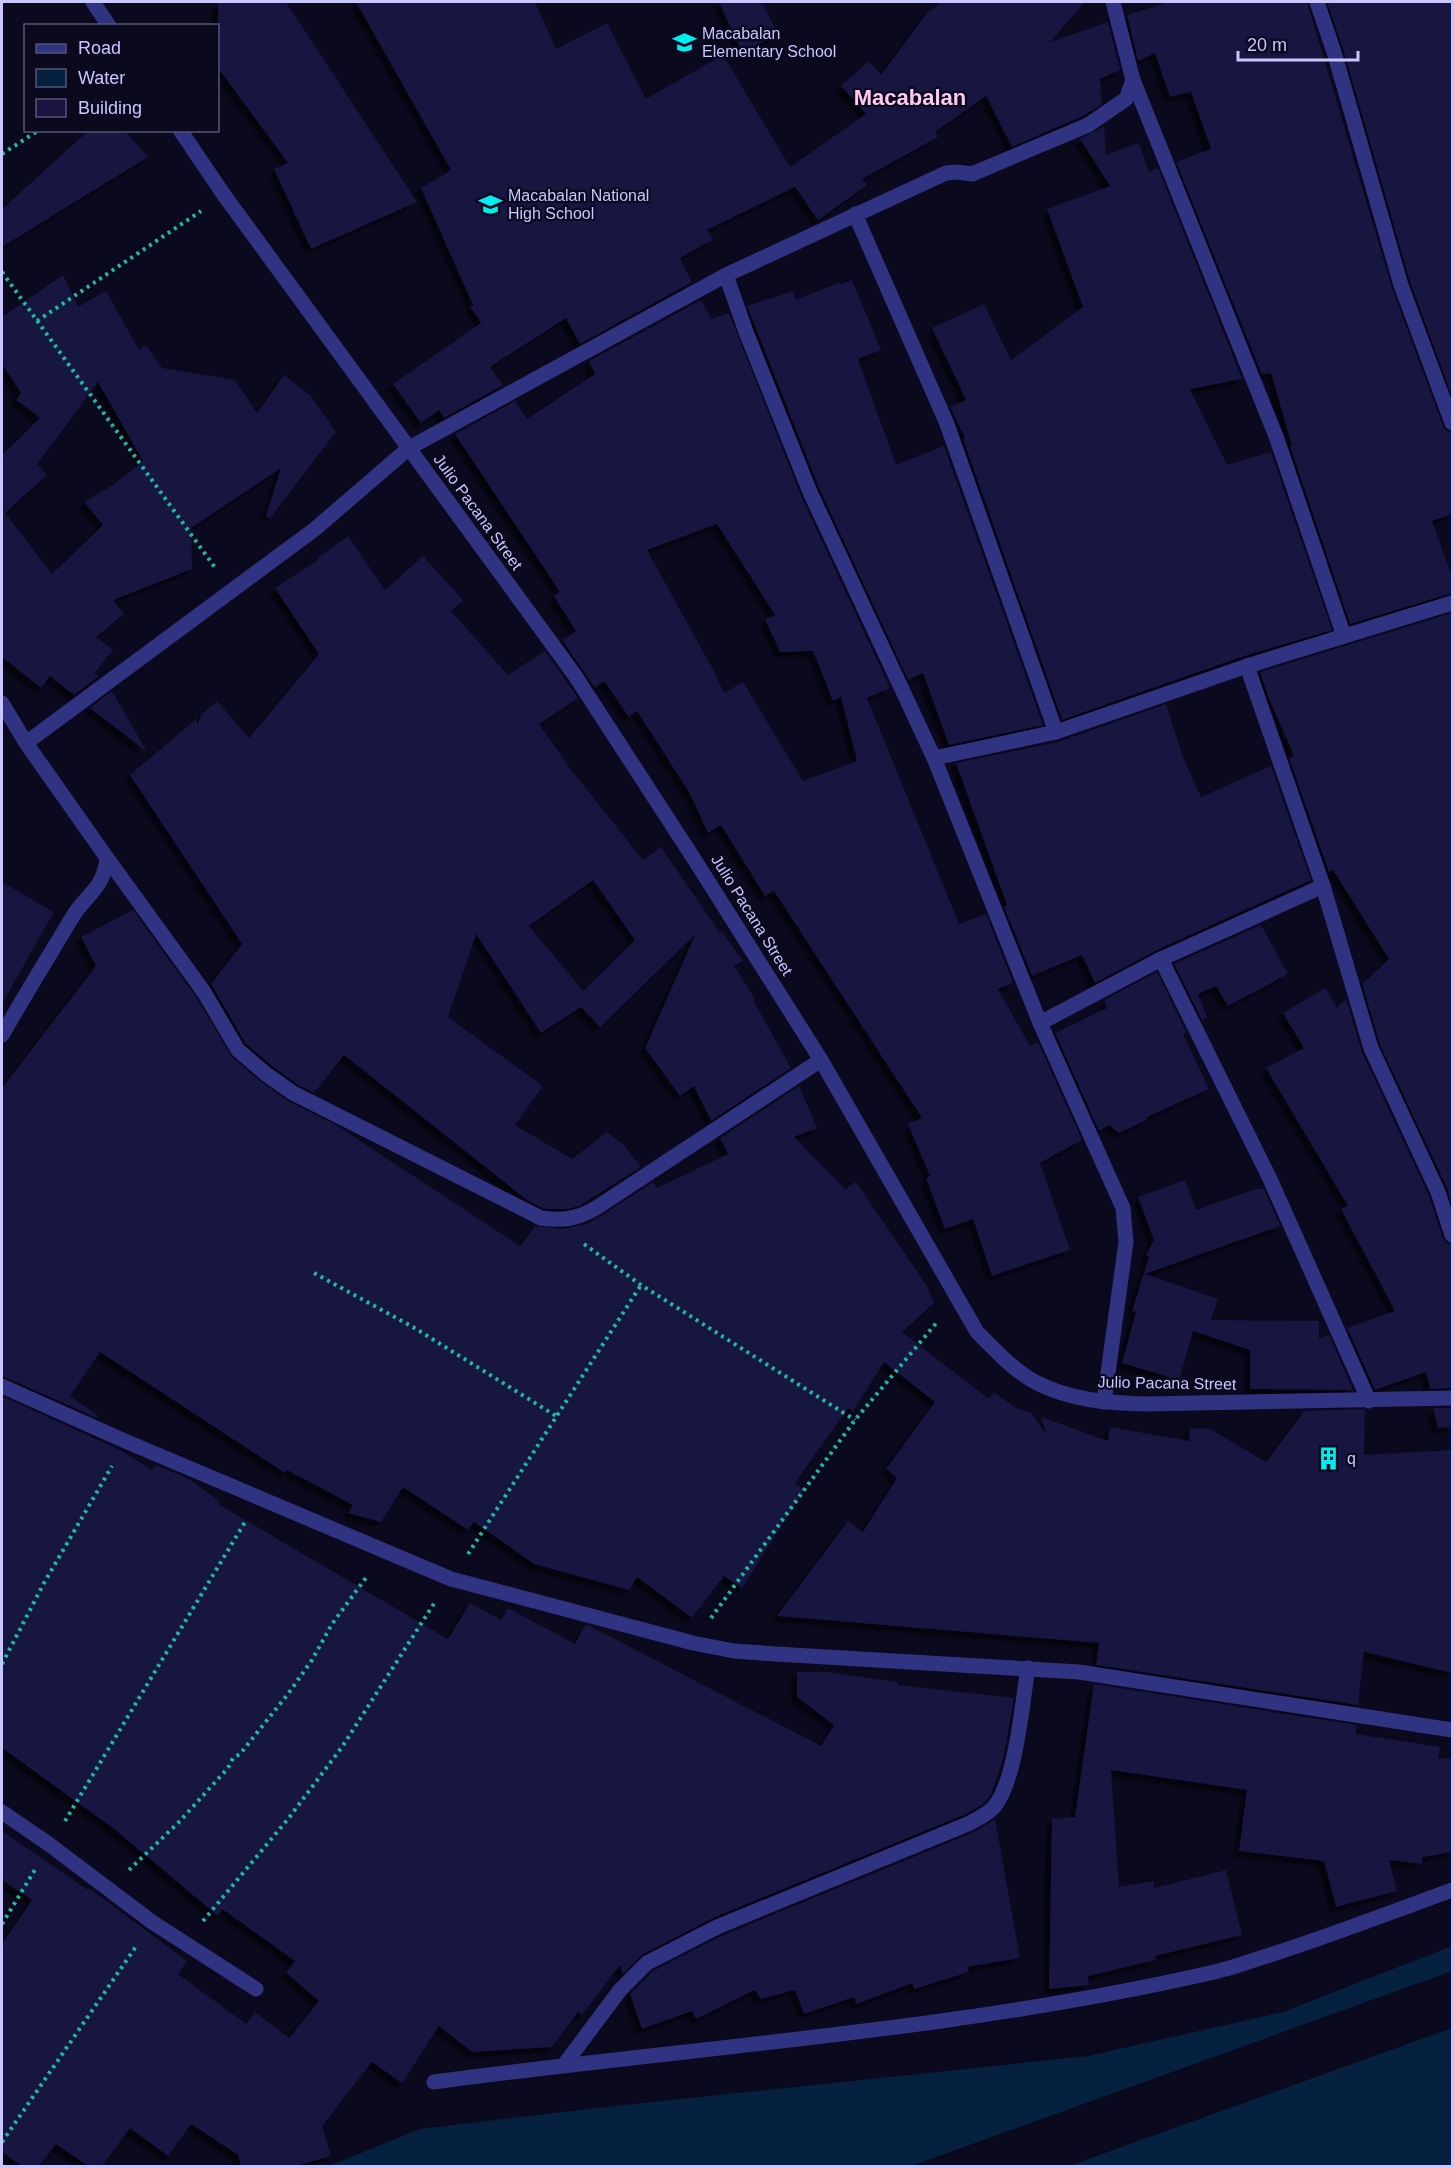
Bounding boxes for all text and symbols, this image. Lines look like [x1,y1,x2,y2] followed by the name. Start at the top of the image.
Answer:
[24,24,219,132] legend
[1238,24,1358,62] scale bar
[702,25,836,60] place label: Macabalan Elementary School
[671,29,697,55] school or university icon: Macabalan Elementary School
[1247,35,1287,55] text: 20 m
[78,38,121,58] text: Road
[78,68,125,88] text: Water
[854,85,966,110] district label: Macabalan
[78,98,142,118] text: Building
[508,187,649,222] place label: Macabalan National High School
[477,191,503,217] school or university icon: Macabalan National High School
[430,451,526,574] street label: Julio Pacana Street
[708,852,796,979] street label: Julio Pacana Street
[1097,1373,1237,1393] street label: Julio Pacana Street
[1316,1445,1342,1471] building icon: q
[1347,1450,1356,1467] place label: q

